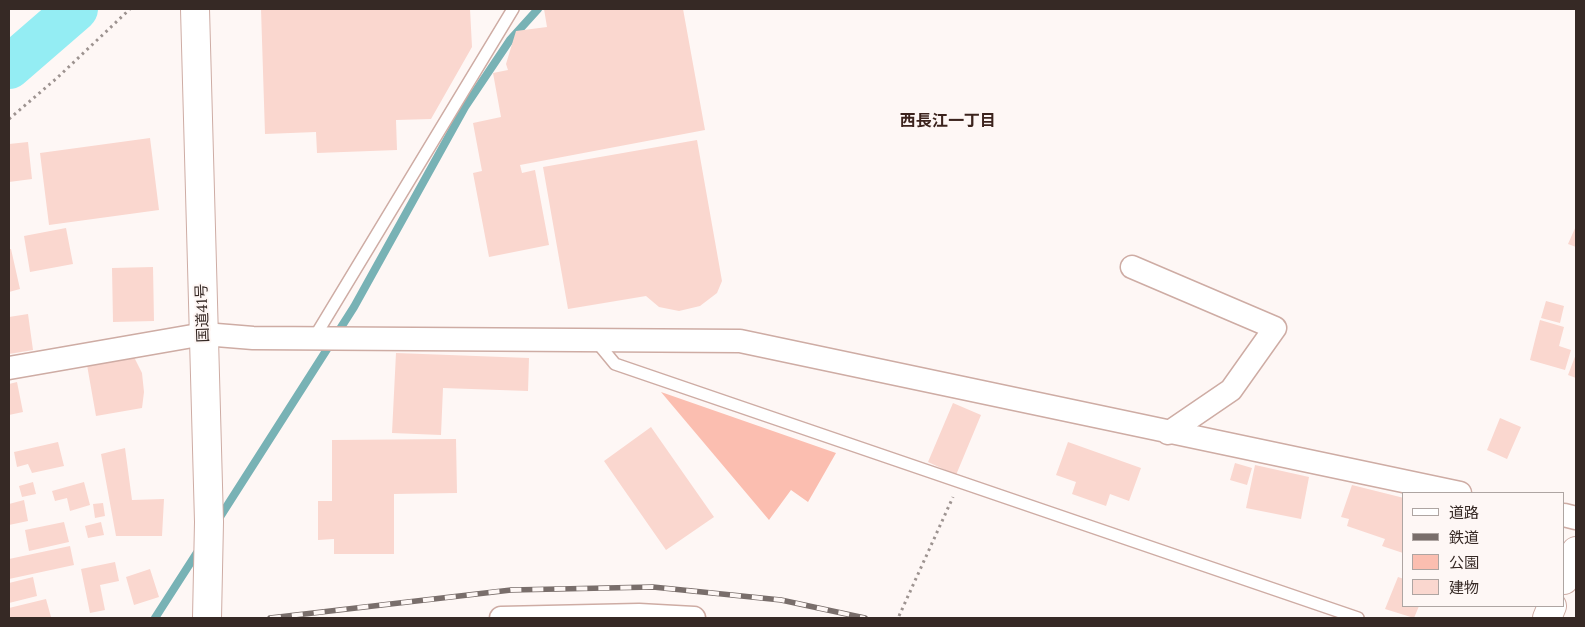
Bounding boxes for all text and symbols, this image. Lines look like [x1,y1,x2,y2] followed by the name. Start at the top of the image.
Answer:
[900,111,996,131] district label: 西長江一丁目
[193,283,213,343] street label: 国道41号
[1402,492,1565,607] legend
[1449,503,1479,522] text: 道路
[1449,528,1479,547] text: 鉄道
[1449,553,1479,572] text: 公園
[1449,578,1479,597] text: 建物

